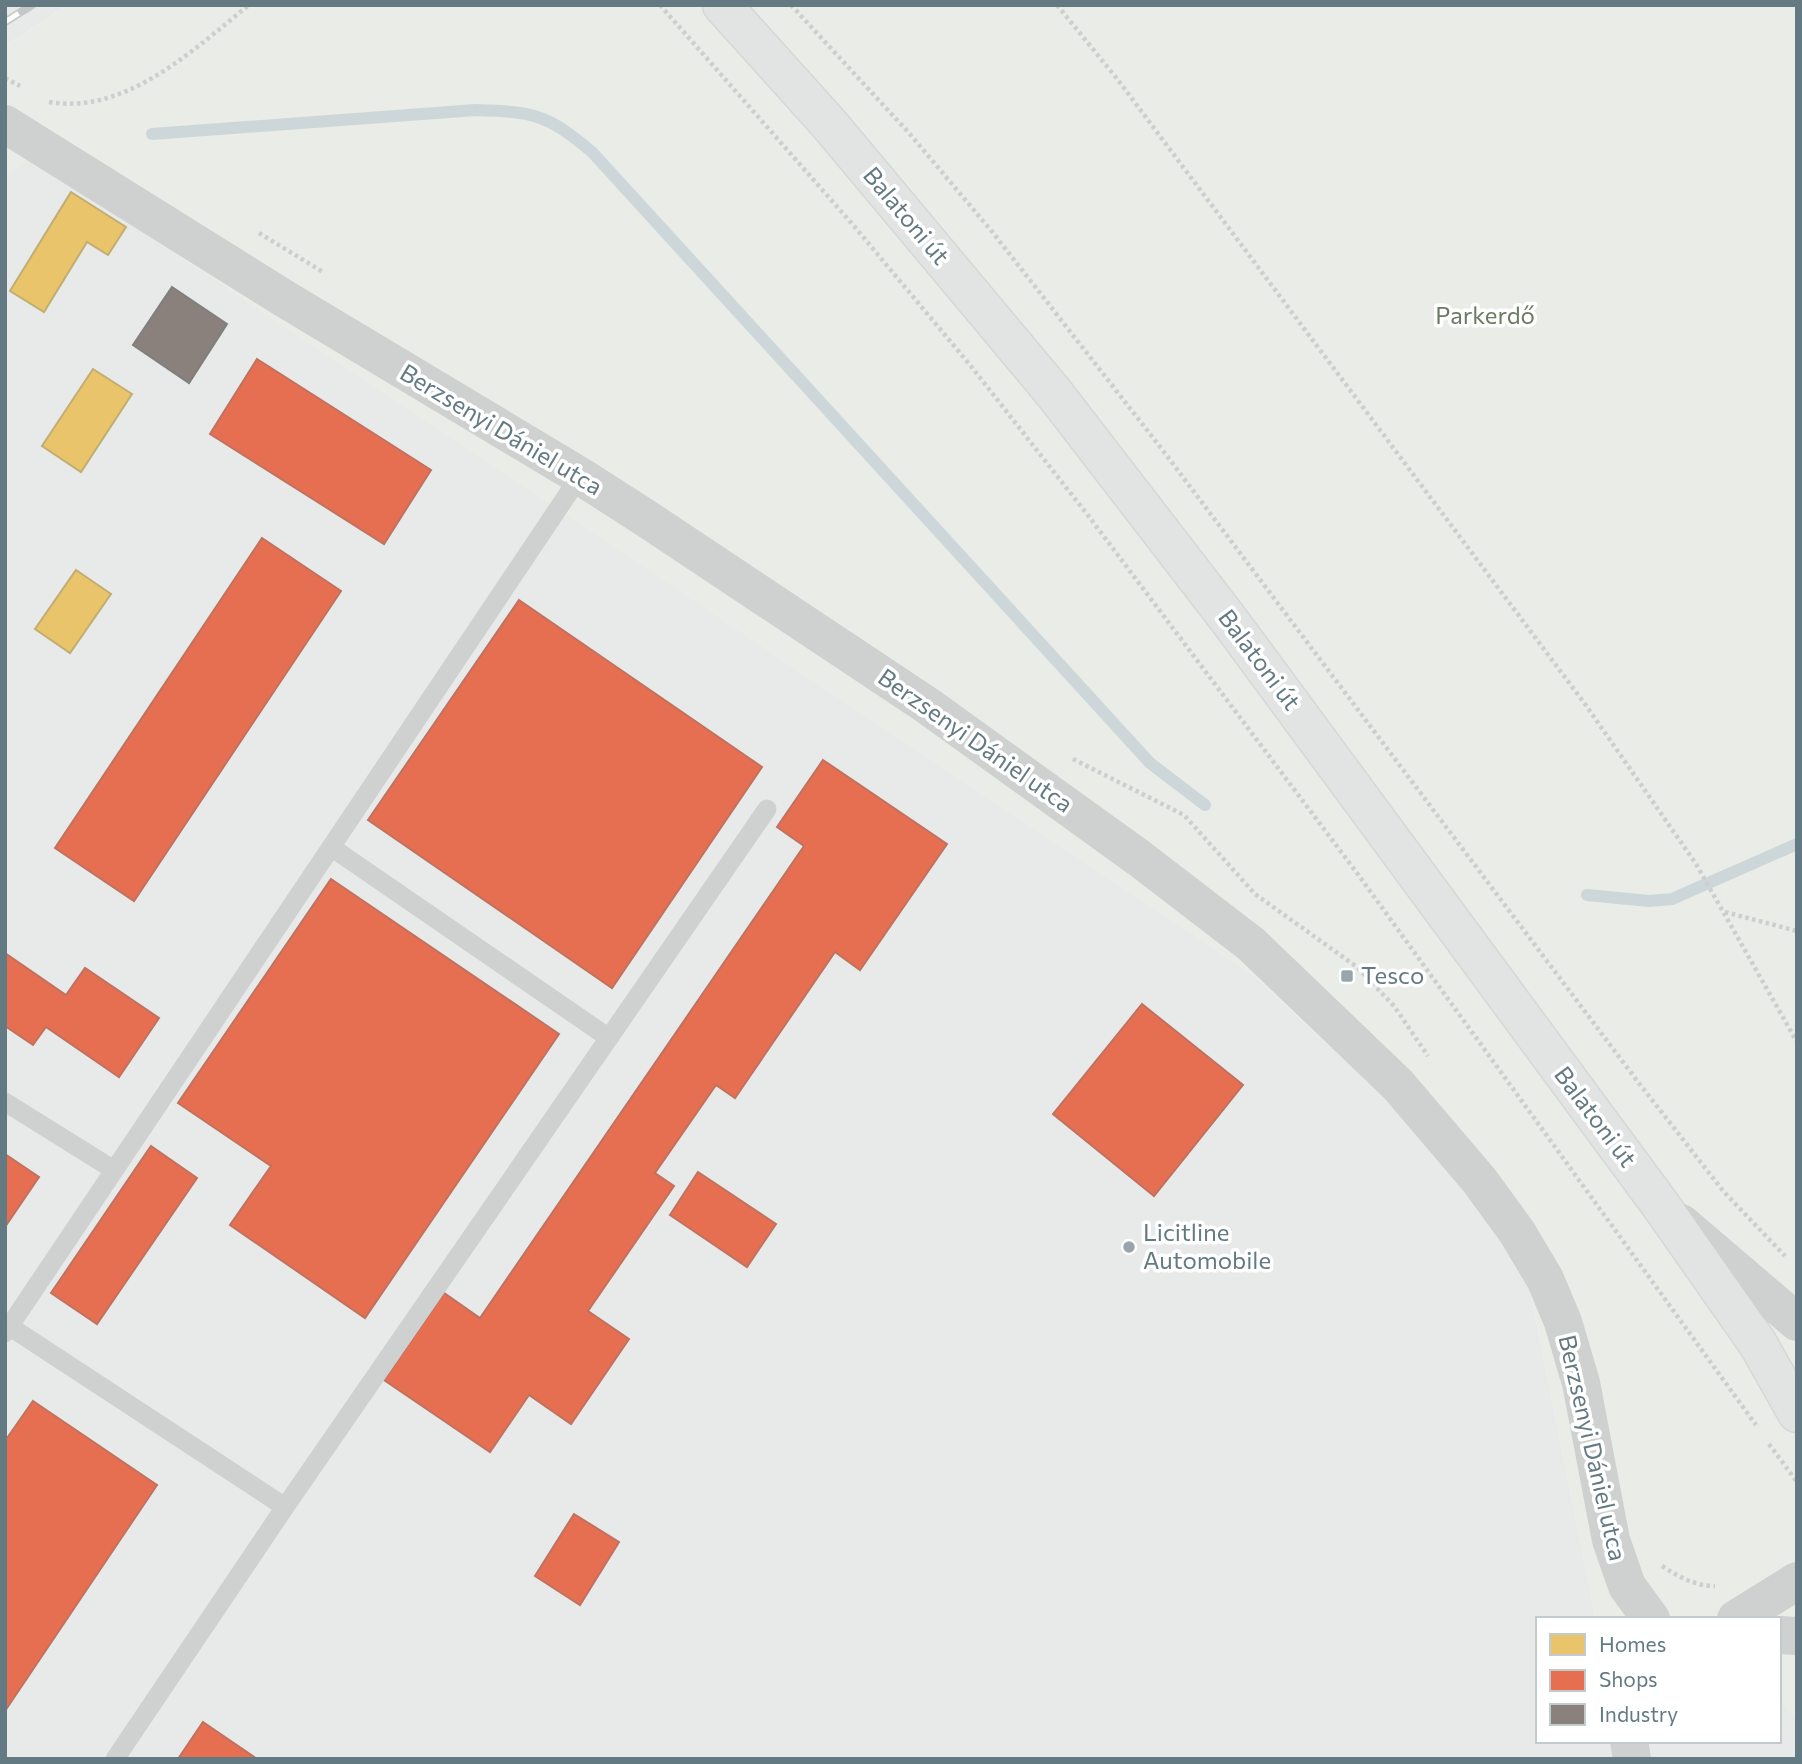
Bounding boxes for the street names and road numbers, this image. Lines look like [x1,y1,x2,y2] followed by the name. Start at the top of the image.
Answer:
[858,160,956,270] street label: Balatoni út
[395,357,608,501] street label: Berzsenyi Dániel utca
[1213,603,1308,715] street label: Balatoni út
[873,662,1079,818] street label: Berzsenyi Dániel utca
[1549,1060,1644,1172] street label: Balatoni út
[1553,1332,1634,1563] street label: Berzsenyi Dániel utca

